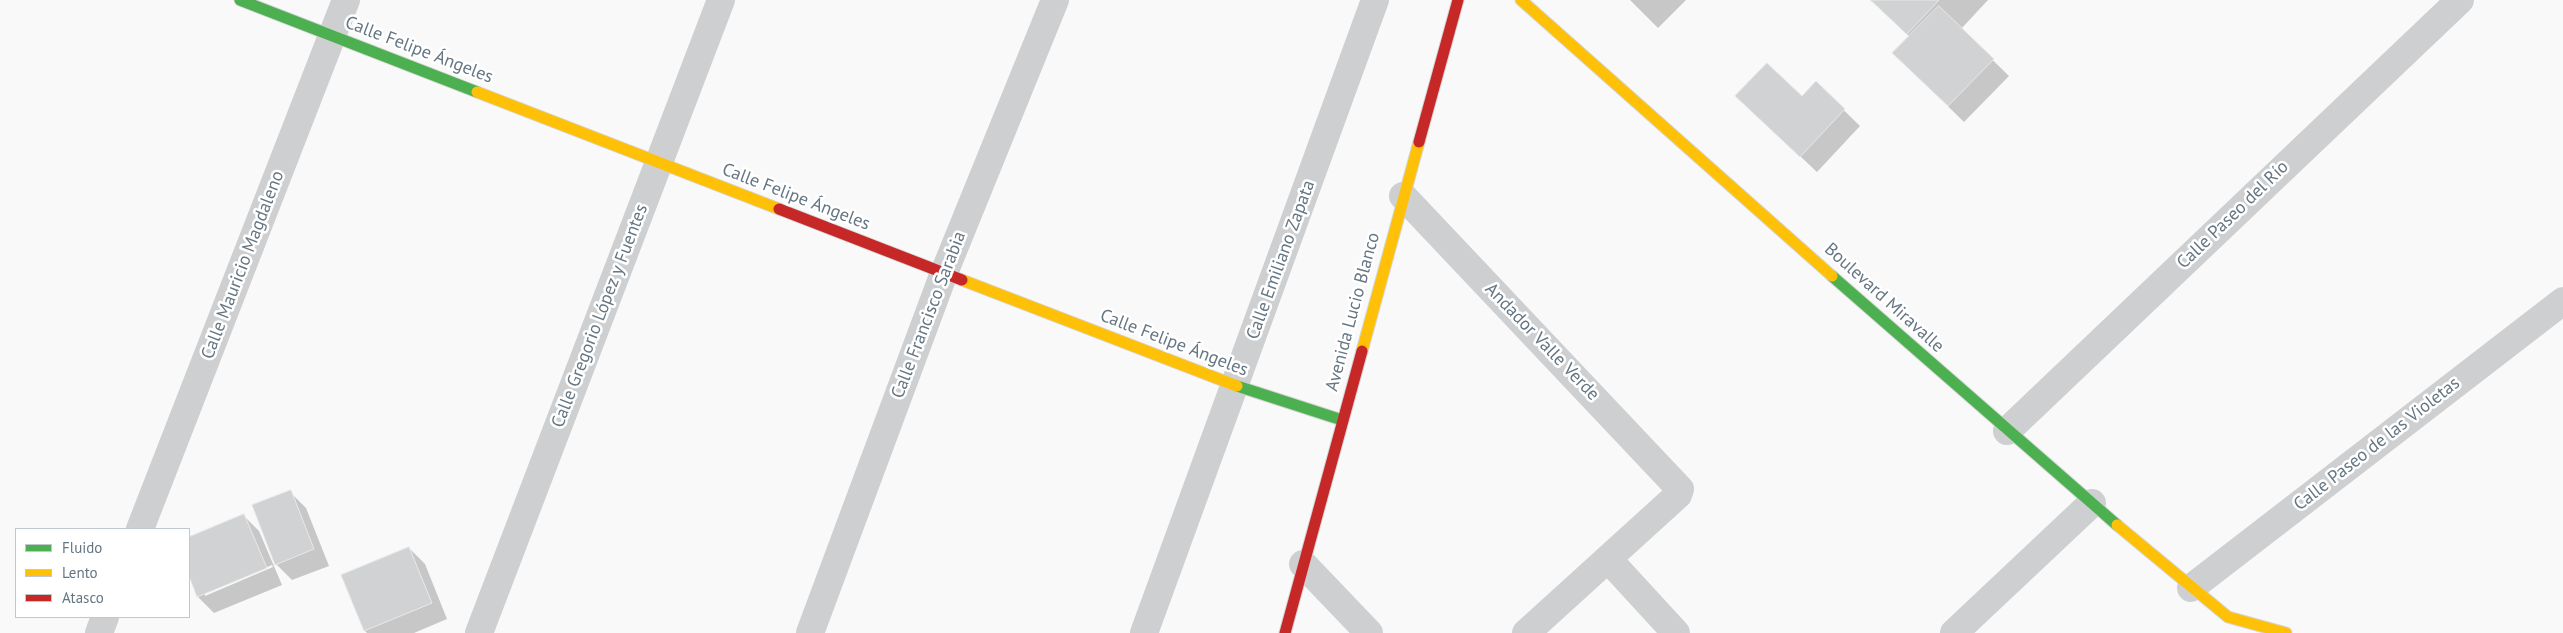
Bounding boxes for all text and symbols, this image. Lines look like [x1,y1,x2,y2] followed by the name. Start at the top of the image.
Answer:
[342,12,496,88] street label: Calle Felipe Ángeles
[2173,156,2293,274] street label: Calle Paseo del Río
[719,159,873,235] street label: Calle Felipe Ángeles
[197,168,289,362] street label: Calle Mauricio Magdaleno
[1242,177,1320,343] street label: Calle Emiliano Zapata
[547,201,653,431] street label: Calle Gregorio López y Fuentes
[887,228,971,402] street label: Calle Francisco Sarabia
[1321,230,1385,394] street label: Avenida Lucio Blanco
[1820,239,1948,357] street label: Boulevard Miravalle
[1480,279,1604,405] street label: Andador Valle Verde
[1097,305,1251,381] street label: Calle Felipe Ángeles
[2290,373,2464,515] street label: Calle Paseo de las Violetas
[15,528,190,618] legend
[62,538,102,557] text: Fluido
[62,563,98,582] text: Lento
[62,588,104,607] text: Atasco

